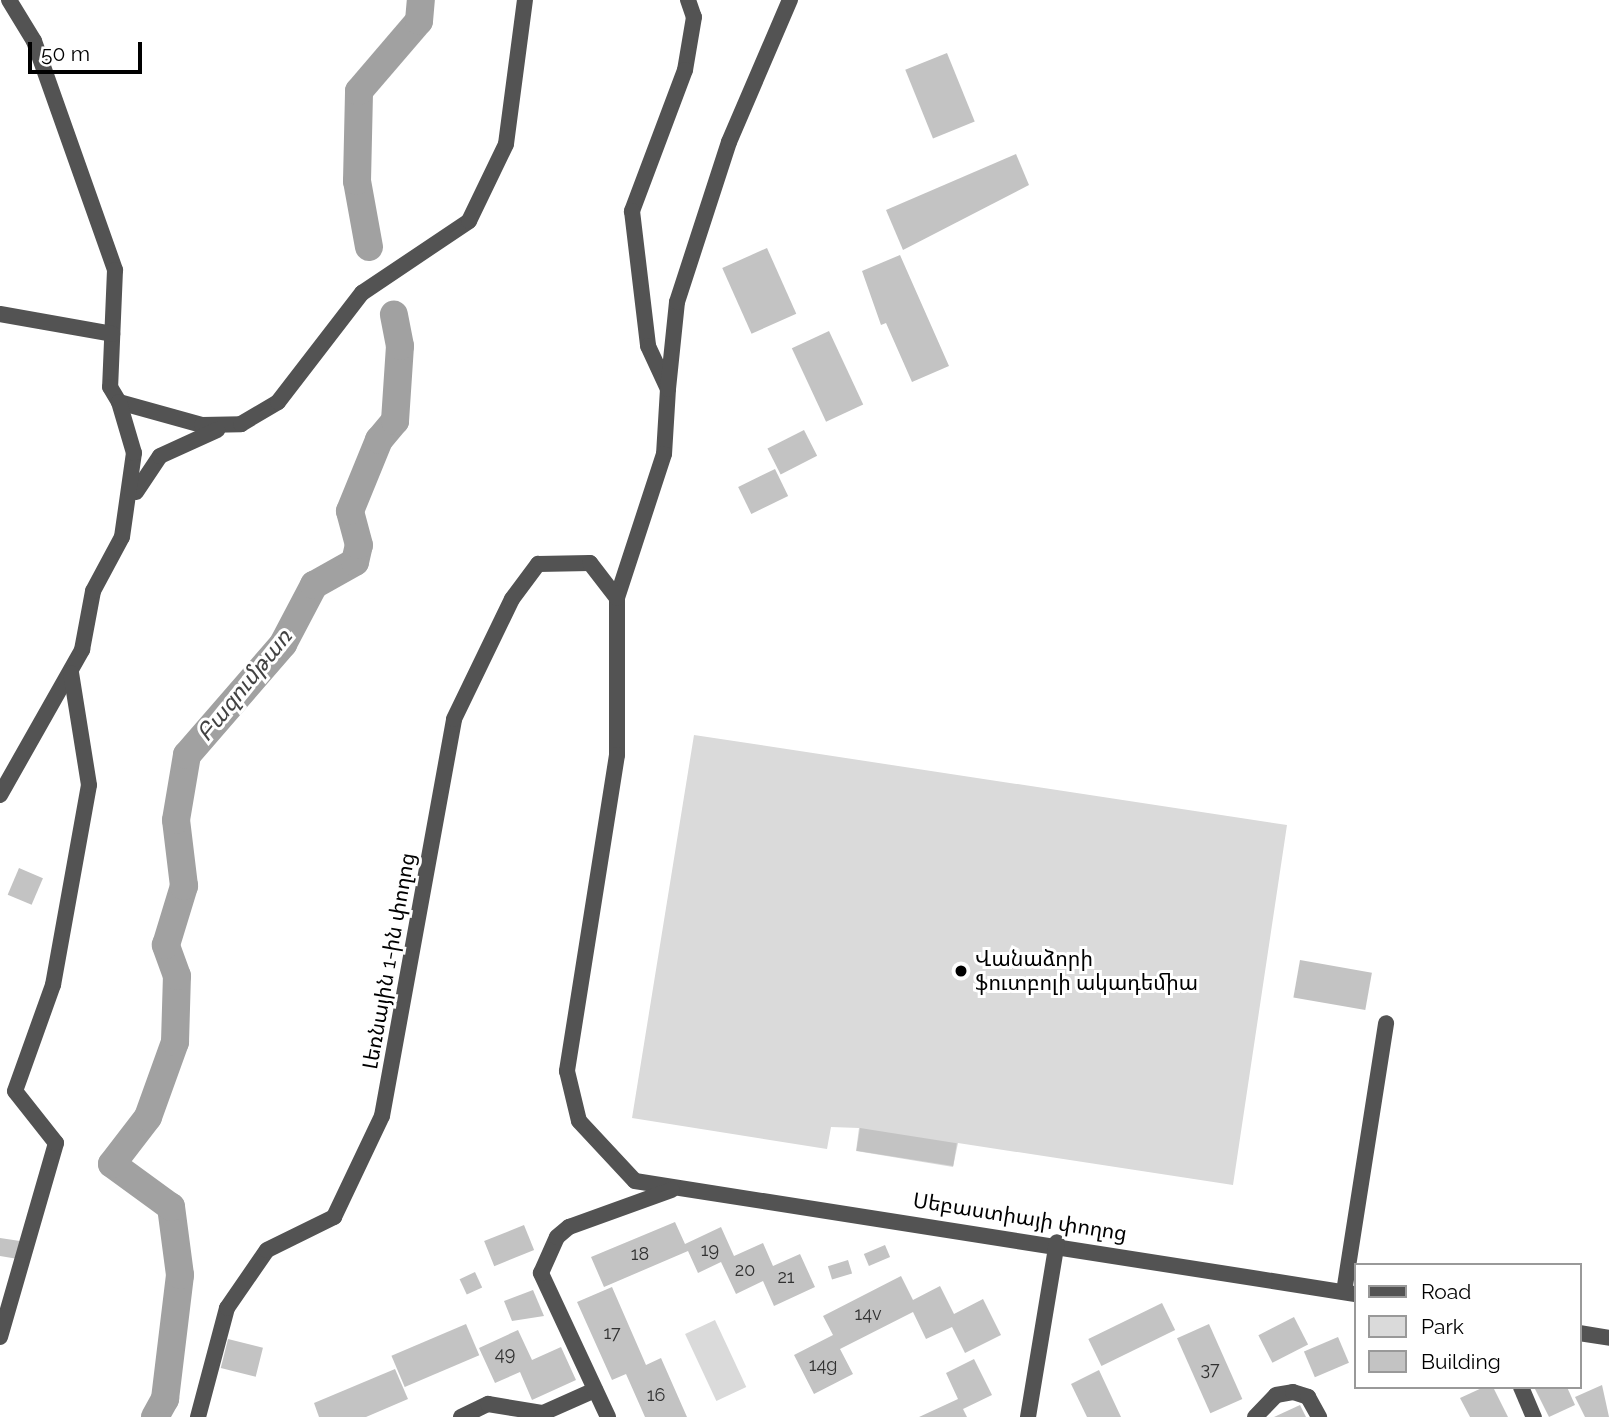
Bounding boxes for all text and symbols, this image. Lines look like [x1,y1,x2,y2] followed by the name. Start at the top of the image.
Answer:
[32,28,145,72] scale bar
[41,41,90,66] text: 50 m
[191,624,297,746] water label: Բազումթառ
[358,851,420,1071] street label: Լեռնային 1-ին փողոց
[975,946,1198,996] place label: Վանաձորի ֆուտբոլի ակադեմիա
[953,963,969,979] marker: Վանաձորի ֆուտբոլի ակադեմիա
[911,1188,1129,1246] street label: Սեբաստիայի փողոց
[701,1239,719,1261] house number: 19
[631,1243,649,1265] house number: 18
[735,1259,755,1281] house number: 20
[1354,1263,1581,1389] legend
[777,1266,795,1288] house number: 21
[1421,1279,1471,1304] text: Road
[854,1303,882,1325] house number: 14v
[1421,1314,1464,1339] text: Park
[603,1322,621,1344] house number: 17
[495,1343,515,1365] house number: 49
[1421,1349,1501,1374] text: Building
[809,1354,837,1376] house number: 14g
[1200,1358,1220,1380] house number: 37
[647,1384,665,1406] house number: 16

